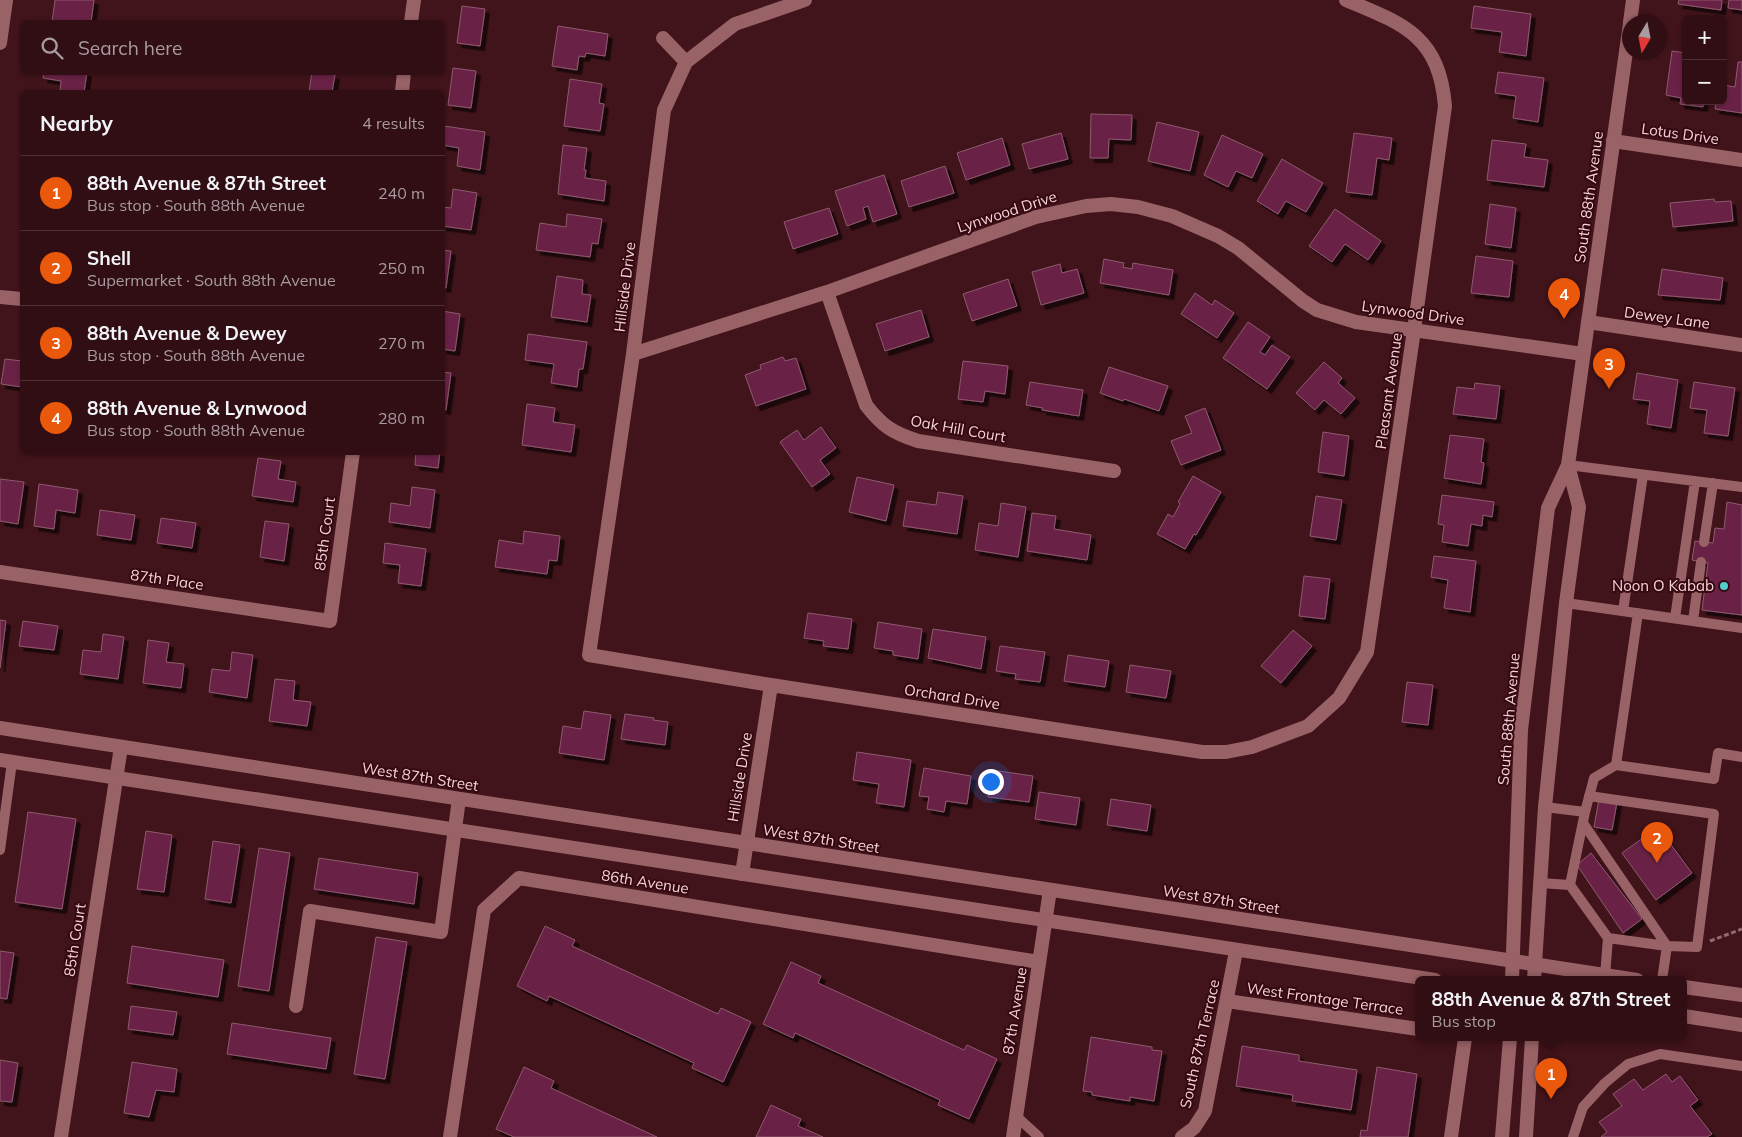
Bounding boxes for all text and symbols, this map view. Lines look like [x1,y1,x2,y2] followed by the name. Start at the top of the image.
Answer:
[1622,15,1667,60] north arrow
[1682,15,1727,105] map controls
[1682,15,1727,60] button: +
[20,20,445,75] search box
[38,34,66,62] icon: search
[78,36,182,60] text: Search here
[1682,60,1727,105] button: −
[40,110,113,136] text: Nearby
[362,113,425,133] text: 4 results
[1640,119,1720,148] street label: Lotus Drive
[1570,130,1607,264] street label: South 88th Avenue
[87,171,326,195] text: 88th Avenue & 87th Street
[51,183,61,203] text: 1
[378,183,425,203] text: 240 m
[955,187,1059,237] street label: Lynwood Drive
[87,195,305,215] text: Bus stop · South 88th Avenue
[610,241,639,333] street label: Hillside Drive
[87,246,131,270] text: Shell
[51,258,61,278] text: 2
[378,258,425,278] text: 250 m
[87,270,336,290] text: Supermarket · South 88th Avenue
[1548,278,1580,319] pin: 4
[1361,296,1466,329] street label: Lynwood Drive
[1623,302,1711,333] street label: Dewey Lane
[87,321,287,345] text: 88th Avenue & Dewey
[1371,332,1406,450] street label: Pleasant Avenue
[51,333,61,353] text: 3
[378,333,425,353] text: 270 m
[87,345,305,365] text: Bus stop · South 88th Avenue
[1593,348,1625,389] pin: 3
[87,396,307,420] text: 88th Avenue & Lynwood
[51,408,61,428] text: 4
[378,408,425,428] text: 280 m
[909,411,1007,446] street label: Oak Hill Court
[87,420,305,440] text: Bus stop · South 88th Avenue
[310,496,339,572] street label: 85th Court
[129,565,205,594] street label: 87th Place
[1612,576,1714,595] place label: Noon O Kabab
[1718,580,1730,592] marker: Noon O Kabab
[1493,652,1524,786] street label: South 88th Avenue
[903,680,1001,713] street label: Orchard Drive
[723,731,756,823] street label: Hillside Drive
[360,758,480,795] street label: West 87th Street
[978,769,1004,795] your location
[761,820,881,857] street label: West 87th Street
[1641,822,1673,863] pin: 2
[600,865,690,898] street label: 86th Avenue
[1161,881,1281,918] street label: West 87th Street
[59,902,90,978] street label: 85th Court
[998,966,1031,1056] street label: 87th Avenue
[1415,976,1687,1041] popup
[1175,978,1224,1110] street label: South 87th Terrace
[1245,978,1405,1019] street label: West Frontage Terrace
[1432,987,1670,1011] text: 88th Avenue & 87th Street
[1432,1011,1496,1031] text: Bus stop
[1535,1058,1567,1099] pin: 1

